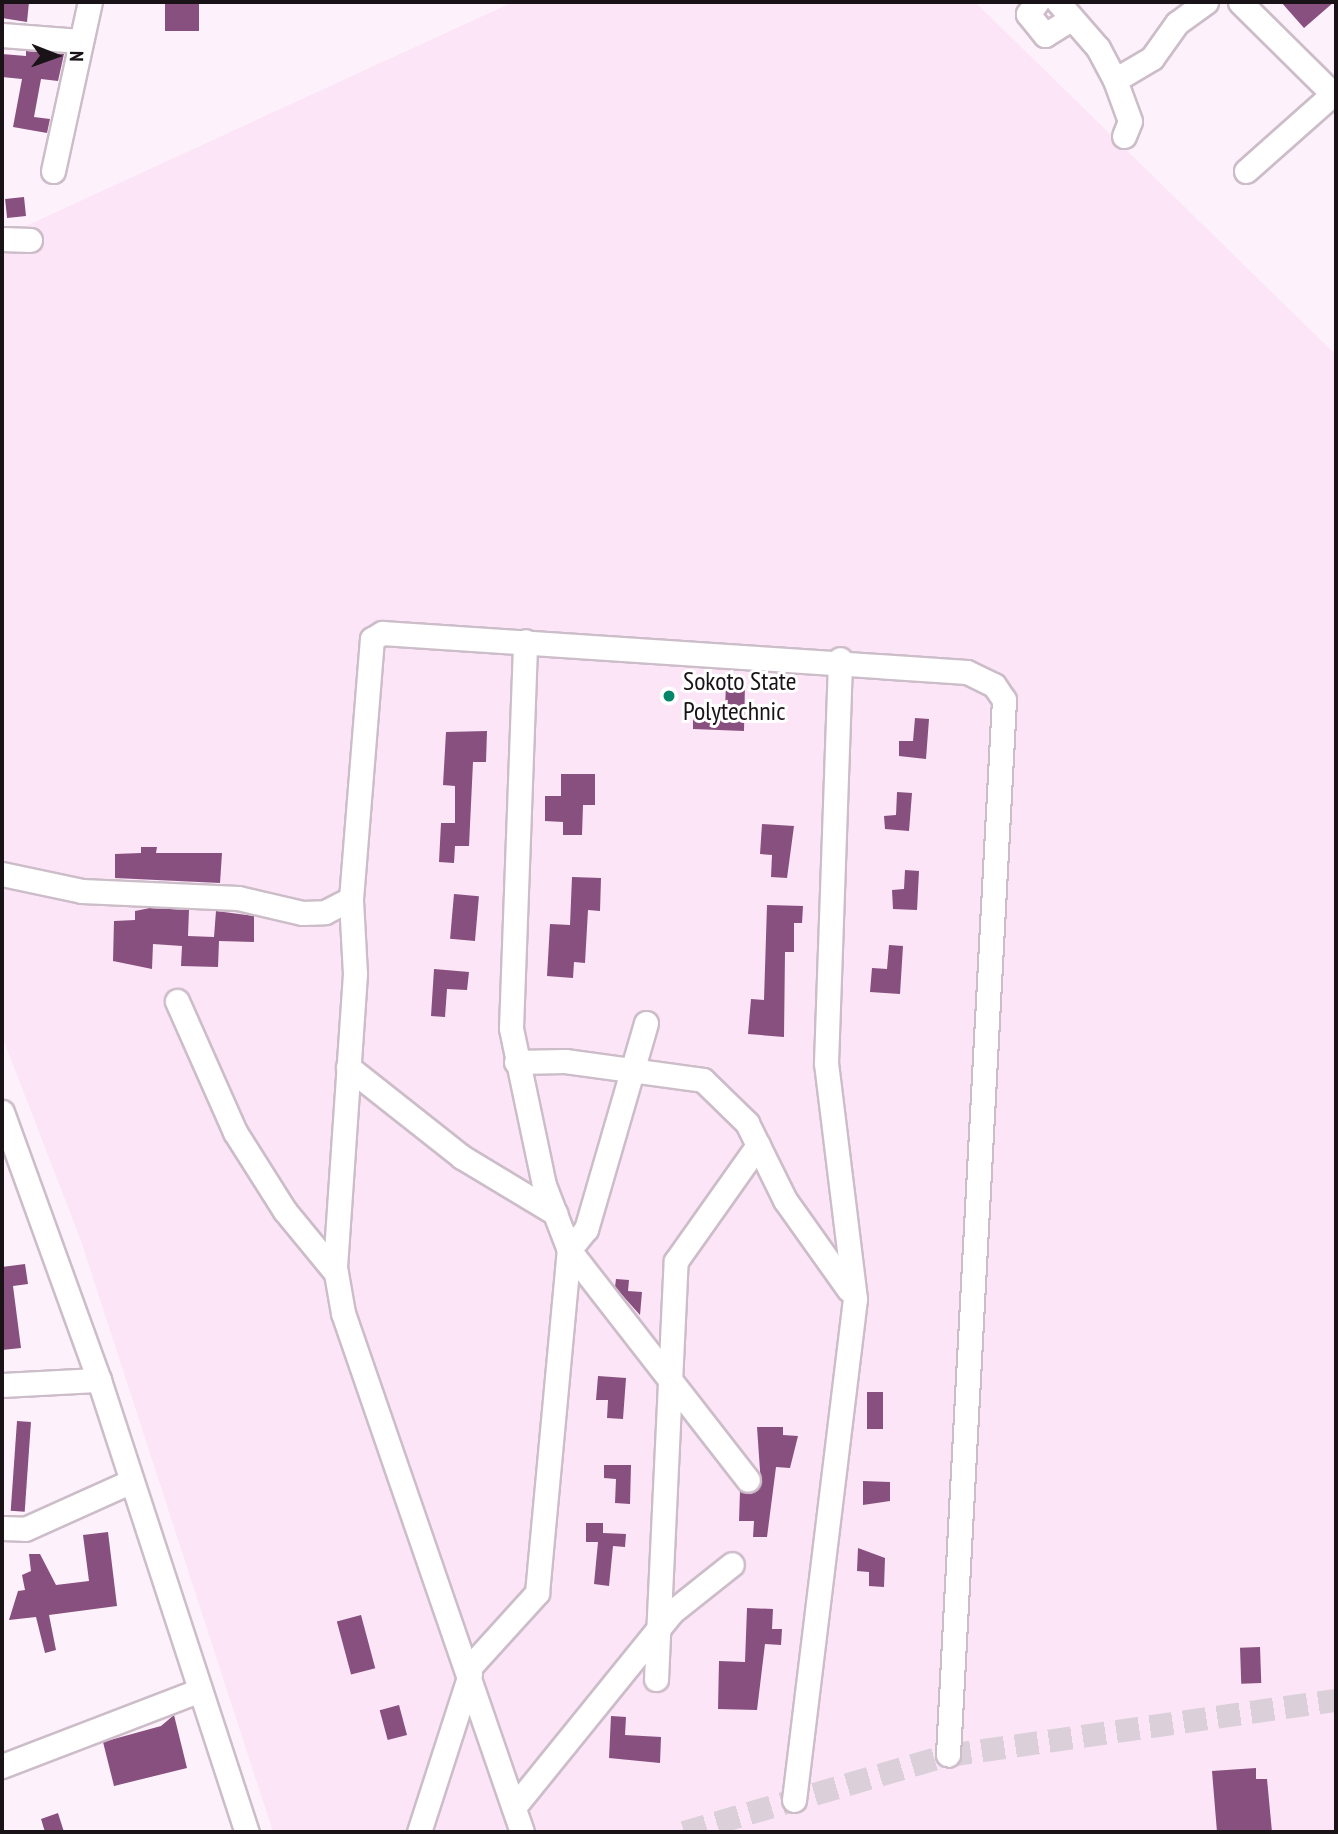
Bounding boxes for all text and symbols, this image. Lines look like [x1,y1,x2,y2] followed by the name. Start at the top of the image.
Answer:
[21,21,91,91] north arrow
[65,51,89,62] text: N
[683,665,796,726] place label: Sokoto State Polytechnic
[661,688,677,704] marker: Sokoto State Polytechnic

